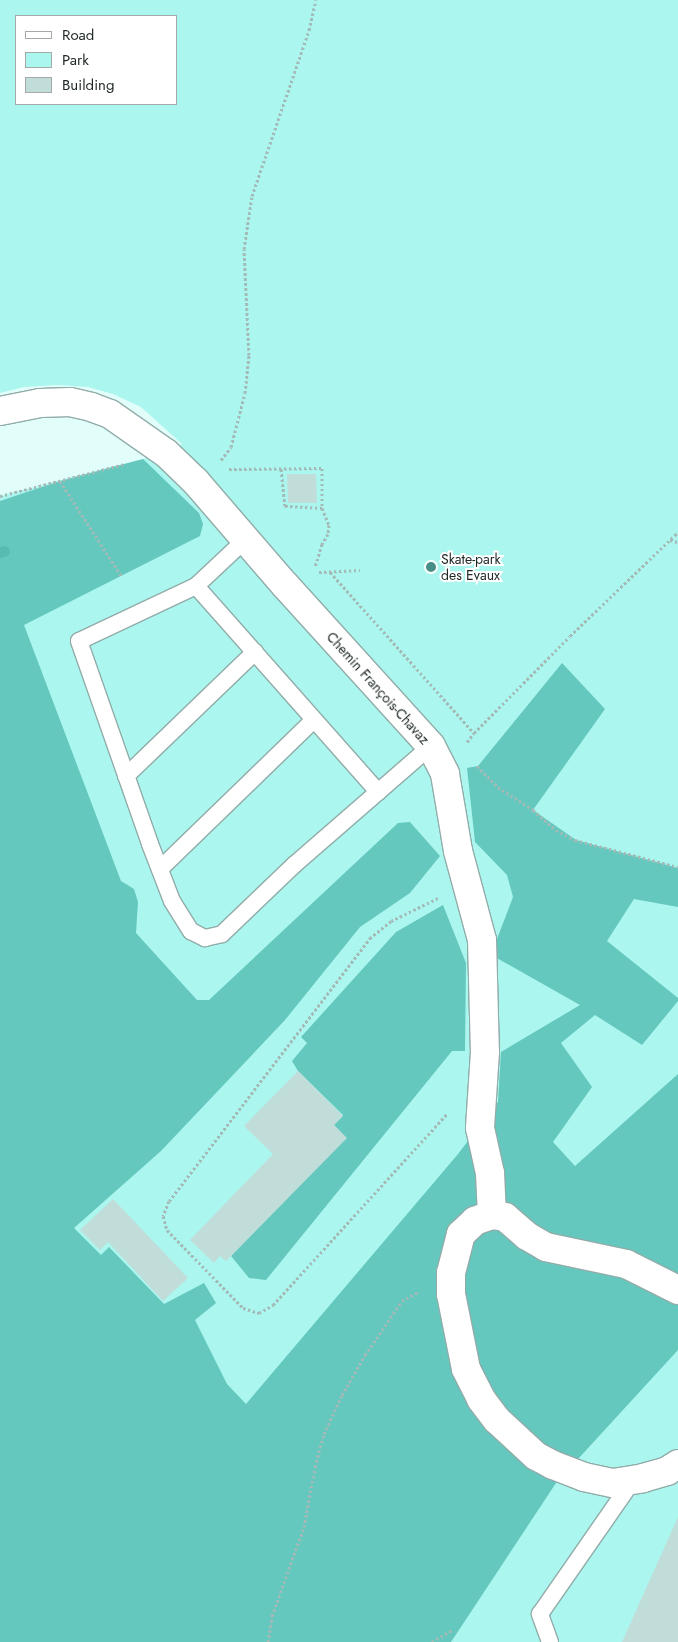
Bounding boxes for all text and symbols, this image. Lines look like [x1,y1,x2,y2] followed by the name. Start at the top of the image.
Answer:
[15,15,178,105] legend
[62,24,94,46] text: Road
[62,49,89,71] text: Park
[62,74,114,96] text: Building
[441,551,501,584] place label: Skate-park des Evaux
[425,561,437,573] marker: Skate-park des Evaux
[323,628,433,748] street label: Chemin François-Chavaz

